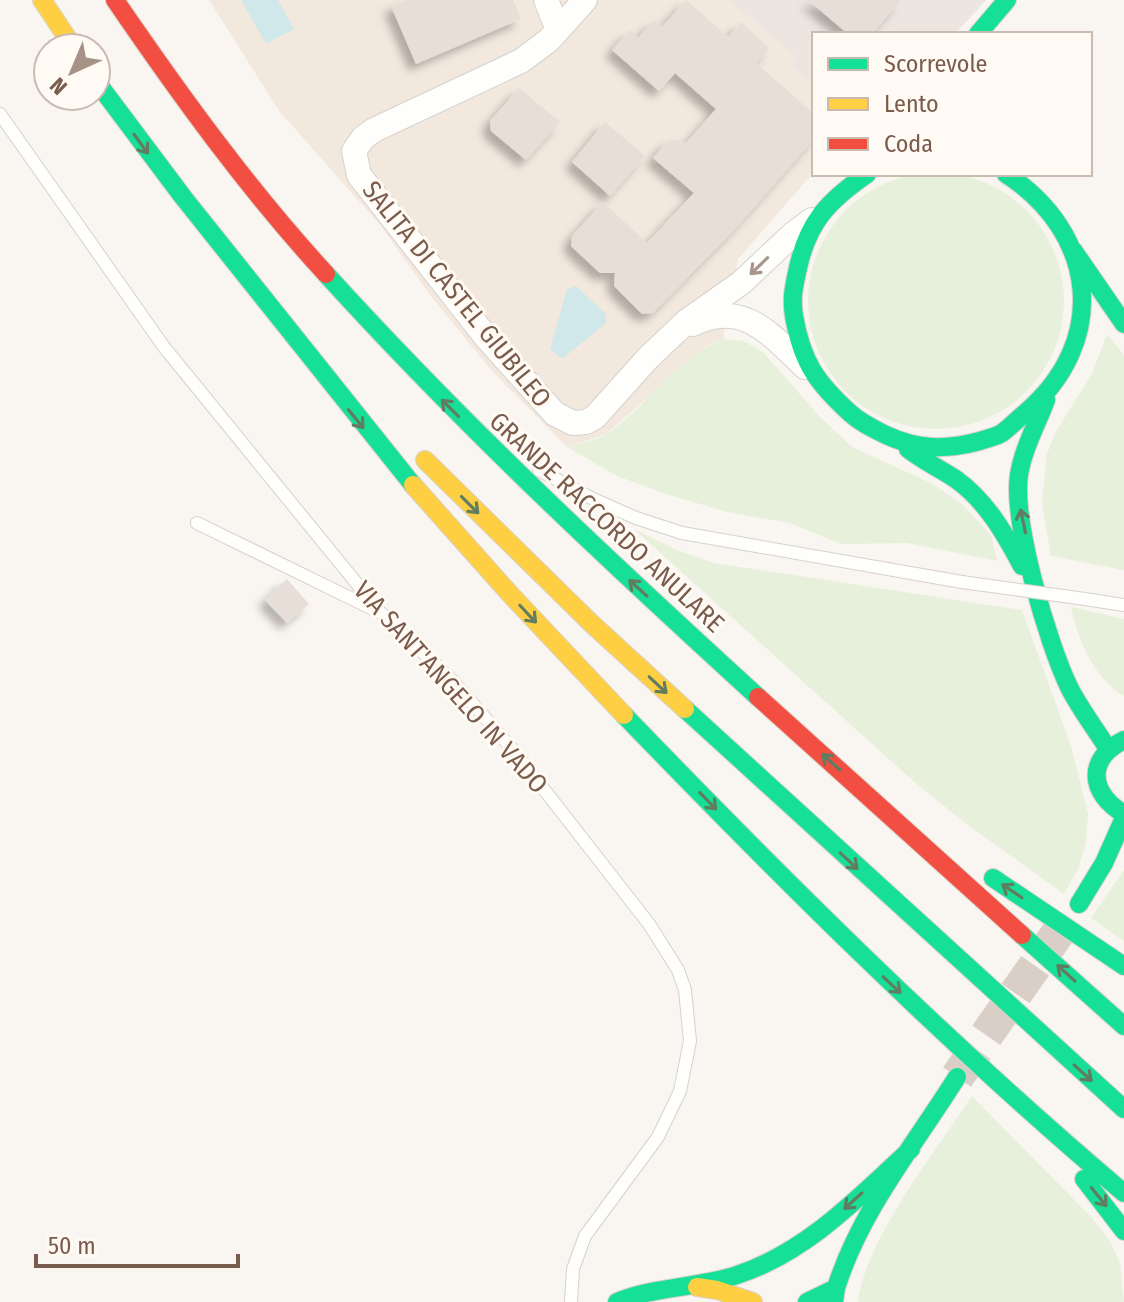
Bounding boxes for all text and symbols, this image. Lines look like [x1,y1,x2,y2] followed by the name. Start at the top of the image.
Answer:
[32,32,112,112] north arrow
[812,32,1092,176] legend
[884,50,987,78] text: Scorrevole
[44,72,73,100] text: N
[884,90,939,118] text: Lento
[884,130,933,158] text: Coda
[133,133,150,155] one-way arrow
[356,175,557,414] street label: SALITA DI CASTEL GIUBILEO
[750,256,770,275] one-way arrow
[441,399,460,418] one-way arrow
[483,406,730,639] street label: GRANDE RACCORDO ANULARE
[347,408,365,429] one-way arrow
[460,495,480,514] one-way arrow
[1015,508,1030,534] one-way arrow
[347,575,554,800] street label: VIA SANT'ANGELO IN VADO
[628,578,648,597] one-way arrow
[519,603,537,623] one-way arrow
[647,675,667,693] one-way arrow
[821,754,841,772] one-way arrow
[698,791,717,810] one-way arrow
[839,851,859,870] one-way arrow
[1002,883,1024,900] one-way arrow
[1056,965,1076,983] one-way arrow
[882,975,902,993] one-way arrow
[1073,1063,1093,1081] one-way arrow
[1090,1186,1107,1207] one-way arrow
[843,1192,863,1211] one-way arrow
[36,1218,238,1268] scale bar
[48,1232,96,1260] text: 50 m

